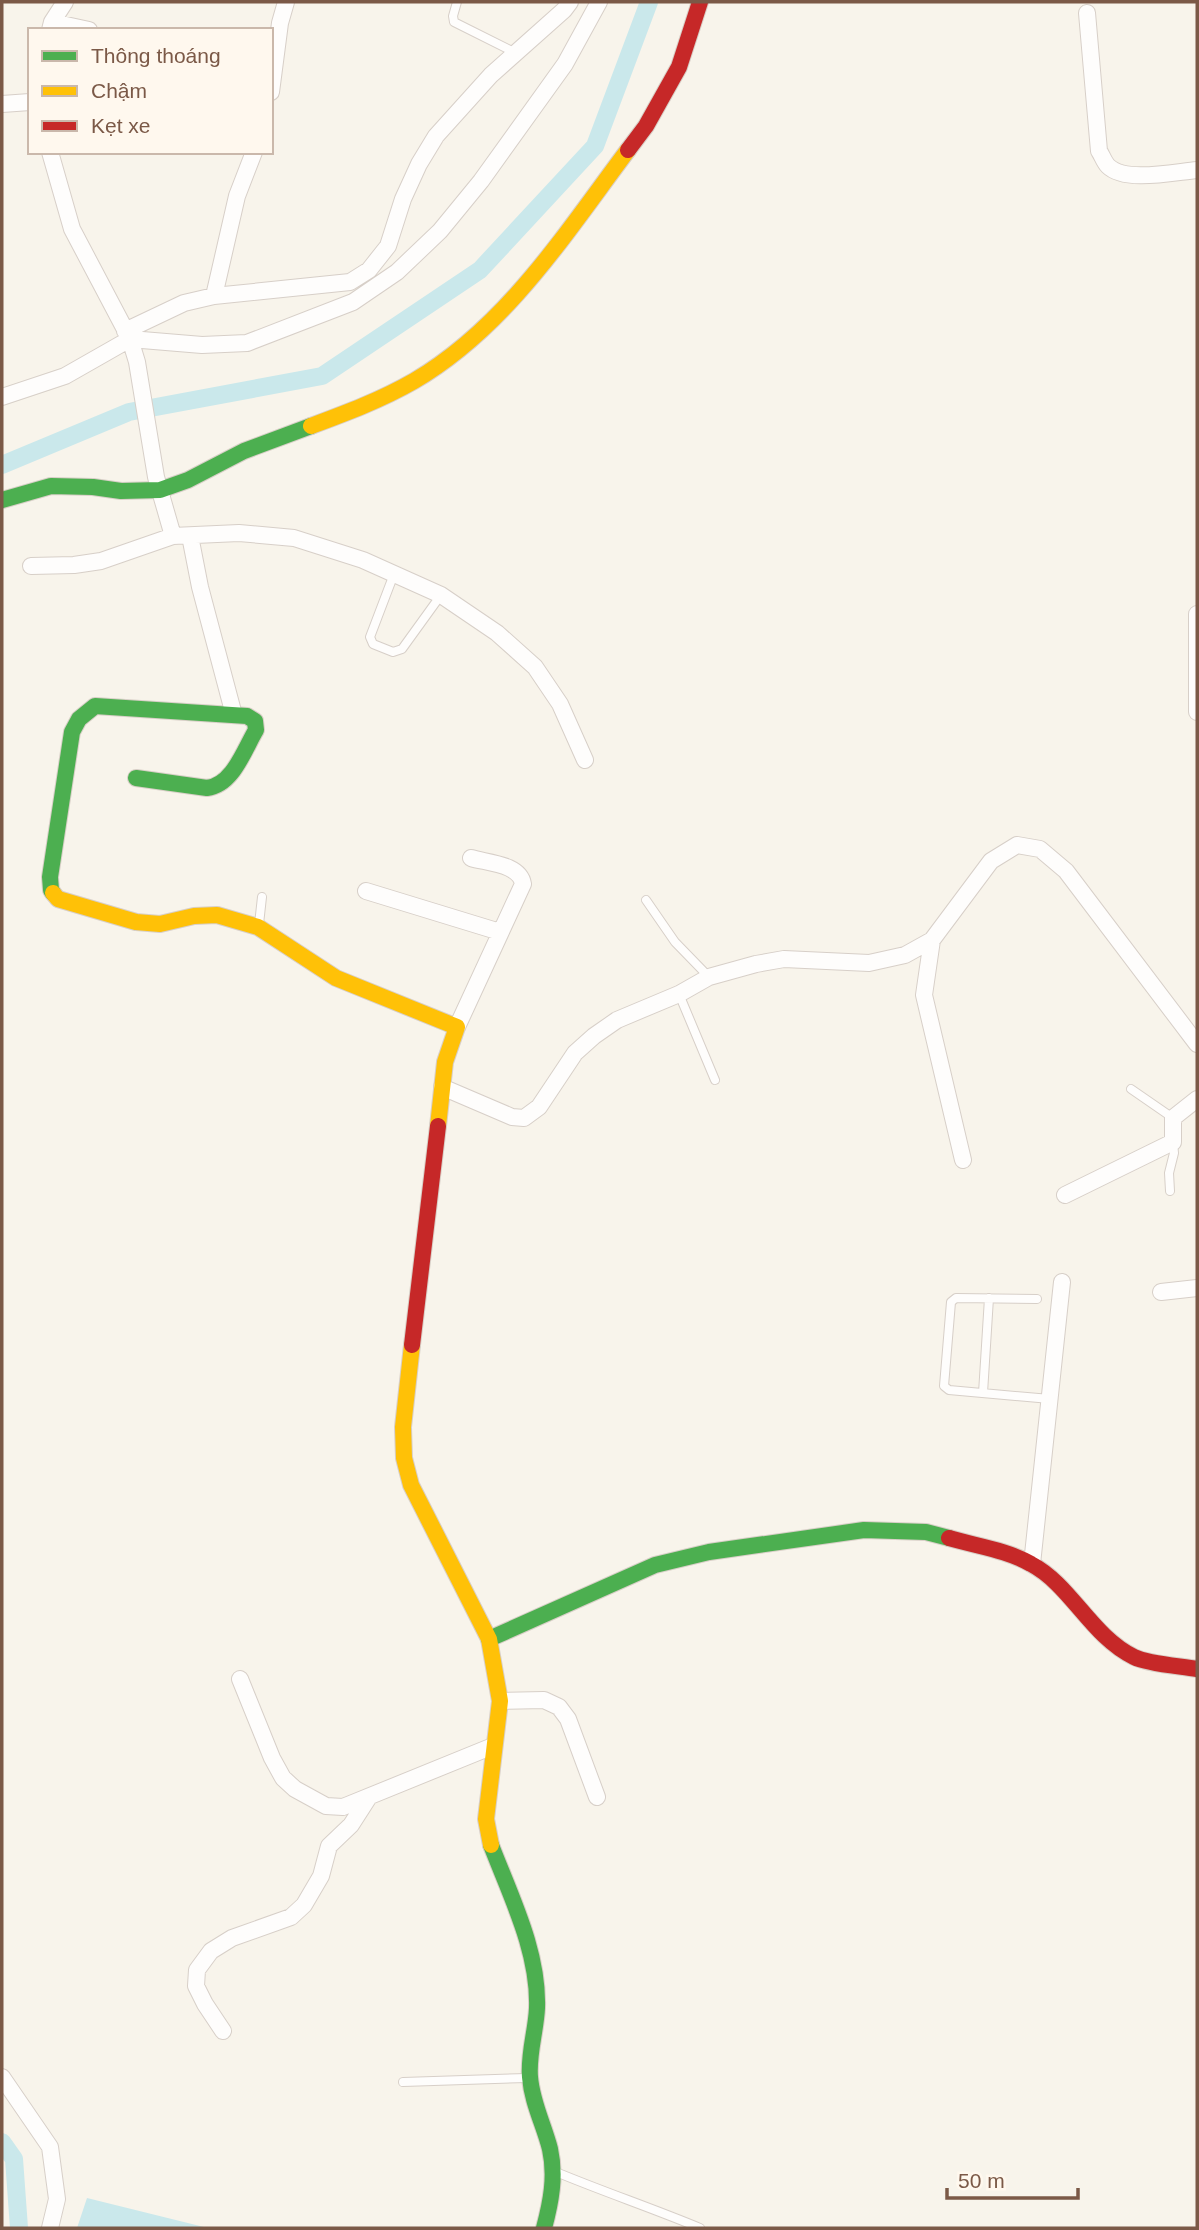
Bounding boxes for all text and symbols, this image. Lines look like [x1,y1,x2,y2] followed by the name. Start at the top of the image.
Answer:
[28,28,273,154] legend
[91,44,221,67] text: Thông thoáng
[91,79,147,102] text: Chậm
[91,114,151,137] text: Kẹt xe
[947,2156,1078,2200] scale bar
[958,2169,1005,2192] text: 50 m

